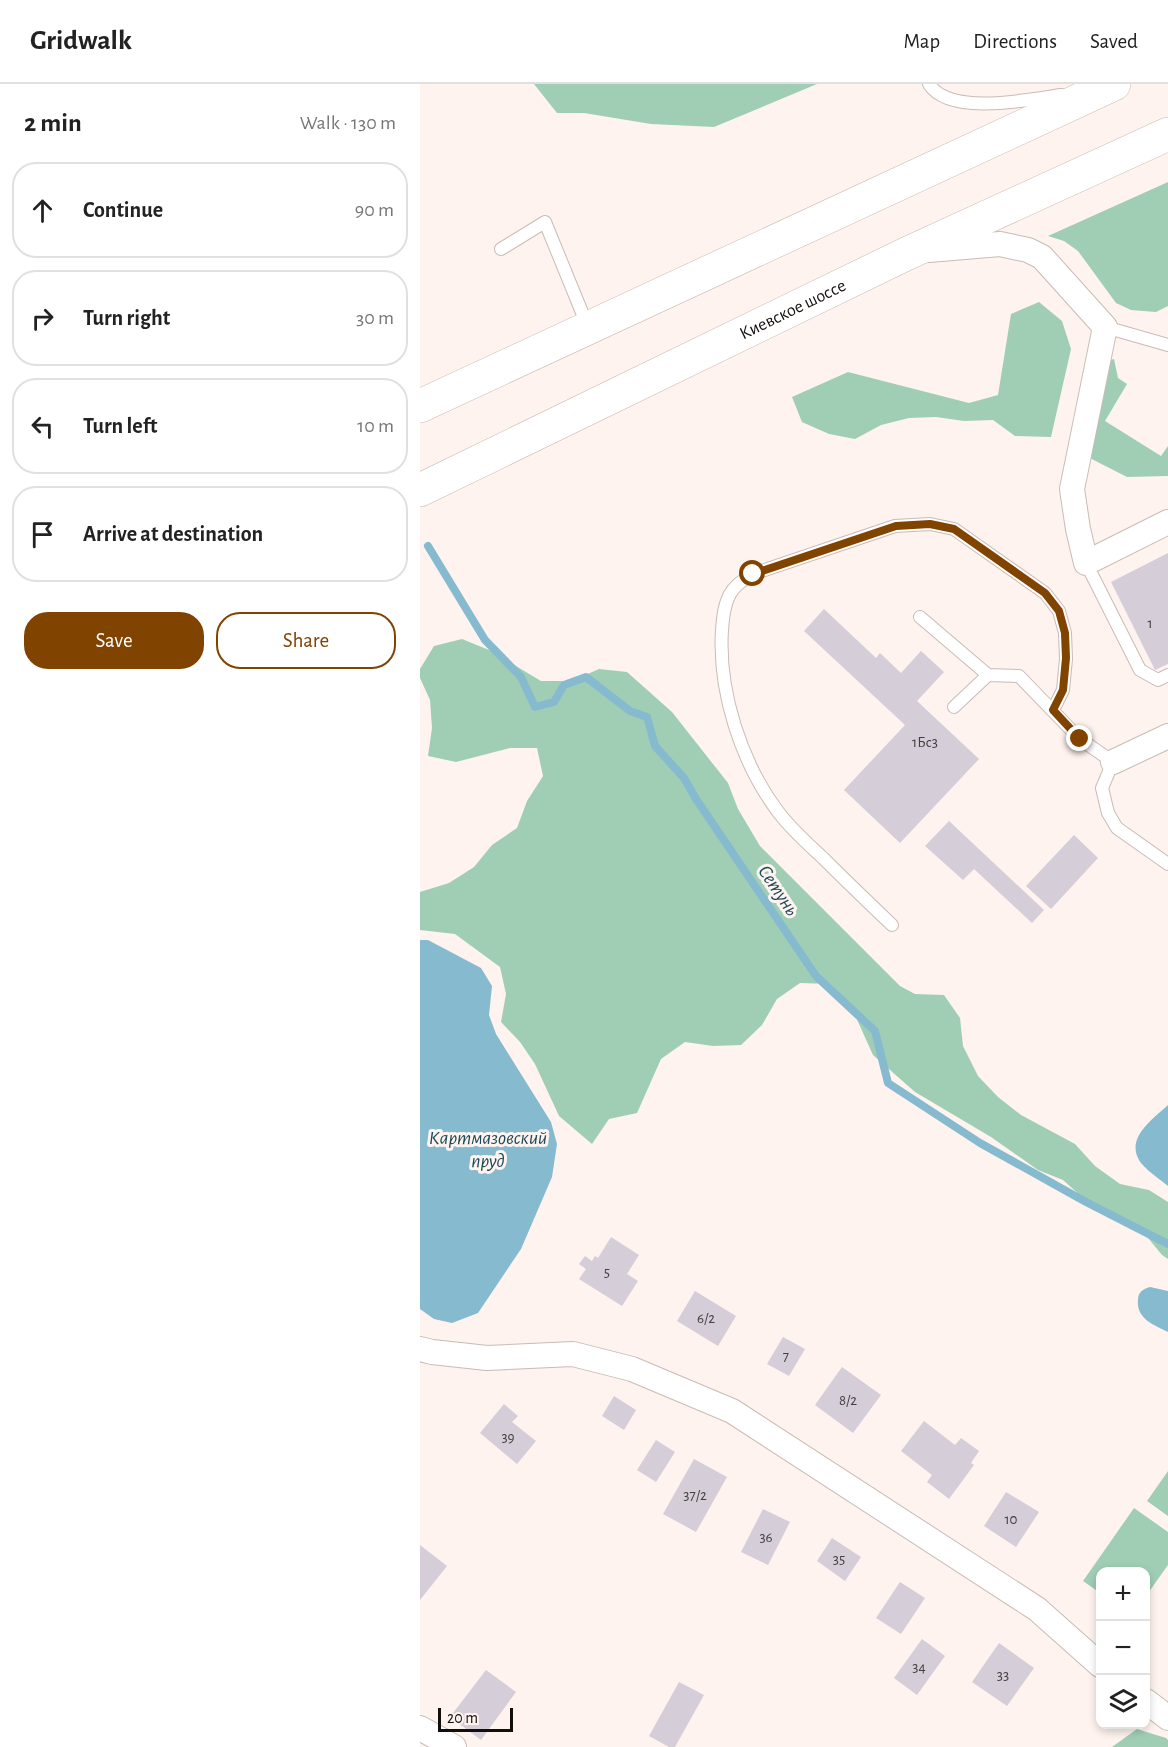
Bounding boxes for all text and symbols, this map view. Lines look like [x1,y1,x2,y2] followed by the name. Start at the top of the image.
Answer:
[30,27,132,55] text: Gridwalk
[904,31,940,52] text: Map
[973,31,1057,52] text: Directions
[1090,31,1138,52] text: Saved
[24,110,82,136] text: 2 min
[300,113,396,133] text: Walk · 130 m
[26,194,59,227] icon: ahead
[83,199,163,221] text: Continue
[355,200,394,220] text: 90 m
[737,277,849,343] street label: Киевское шоссе
[26,302,59,335] icon: right
[83,307,170,329] text: Turn right
[356,308,394,328] text: 30 m
[26,410,59,443] icon: left
[83,415,157,437] text: Turn left
[357,416,394,436] text: 10 m
[26,518,59,551] icon: arrive
[83,523,263,545] text: Arrive at destination
[739,560,765,586] route start
[24,612,204,669] button: Save
[216,612,396,669] button: Share
[1147,616,1153,631] house number: 1
[1066,725,1092,751] route end
[912,735,938,750] house number: 1Бс3
[754,861,802,920] water label: Сетунь
[429,1128,547,1171] water label: Картмазовский пруд
[604,1265,610,1280] house number: 5
[697,1311,715,1326] house number: 6/2
[783,1349,789,1364] house number: 7
[839,1393,857,1408] house number: 8/2
[501,1430,515,1445] house number: 39
[683,1488,707,1503] house number: 37/2
[1004,1512,1018,1527] house number: 10
[759,1530,773,1545] house number: 36
[833,1552,845,1567] house number: 35
[1096,1567,1150,1729] map controls
[1096,1567,1150,1621] button: +
[1096,1621,1150,1675] button: −
[912,1660,926,1675] house number: 34
[997,1668,1009,1683] house number: 33
[1096,1675,1150,1729] button: layers
[438,1705,513,1732] scale bar
[447,1710,478,1726] text: 20 m

